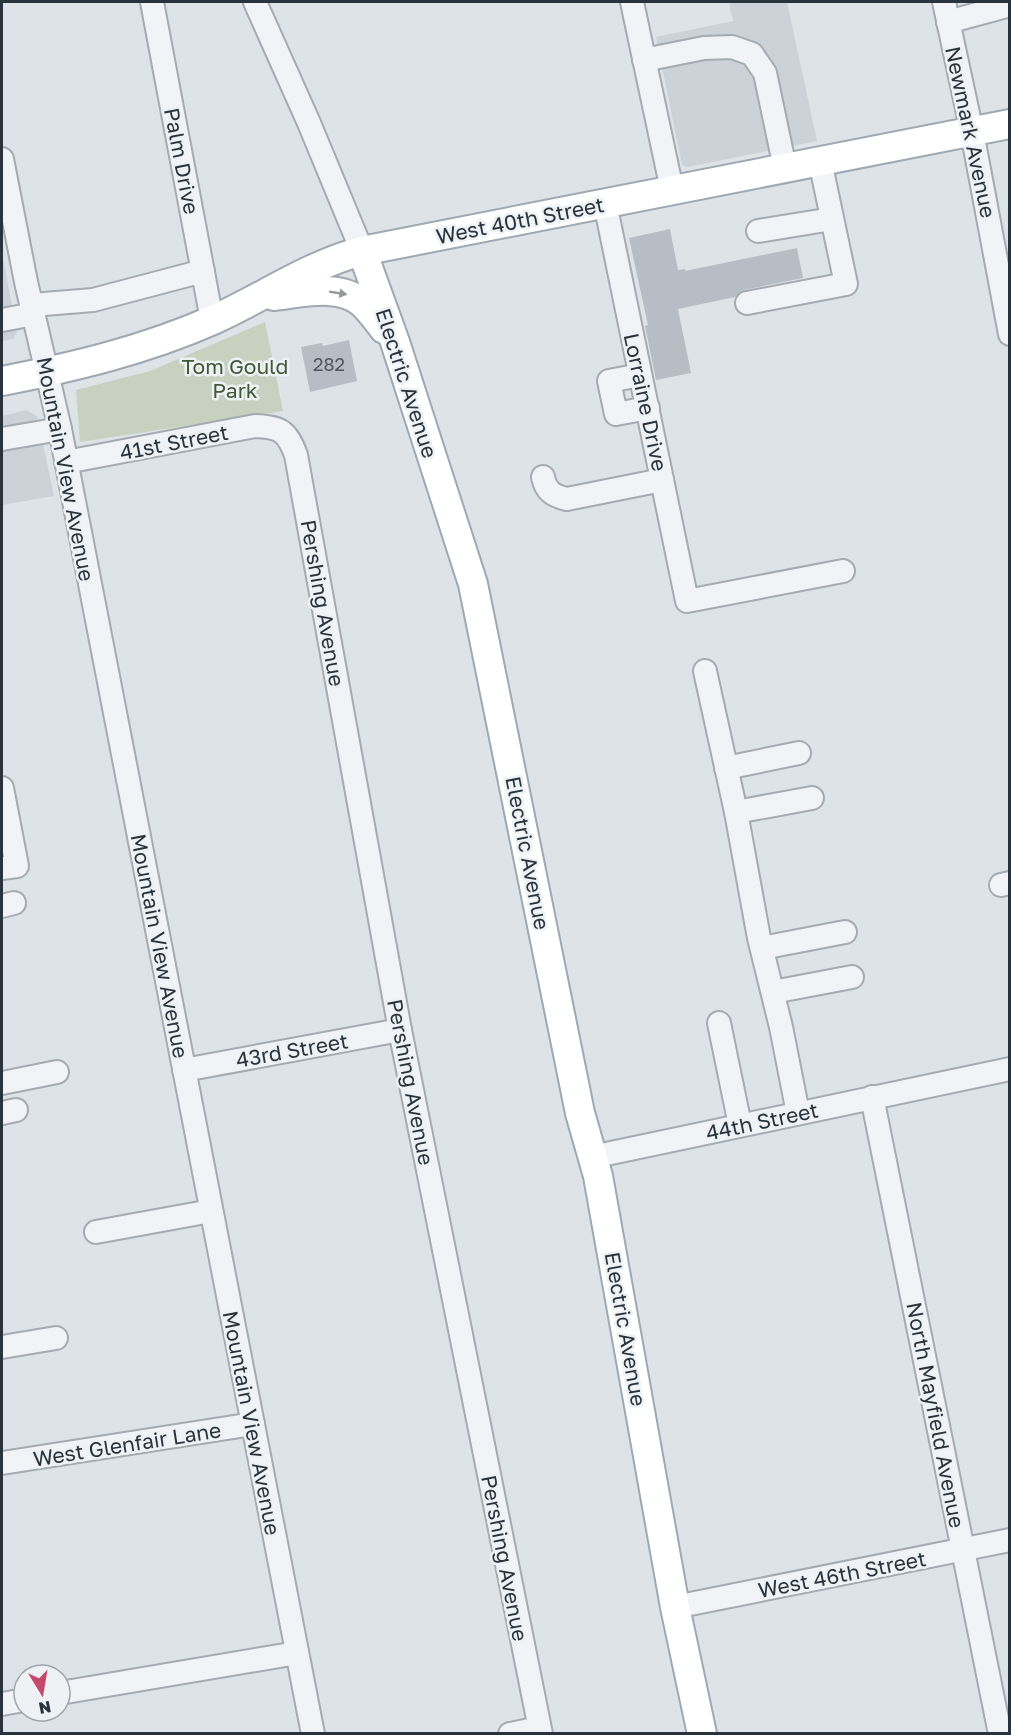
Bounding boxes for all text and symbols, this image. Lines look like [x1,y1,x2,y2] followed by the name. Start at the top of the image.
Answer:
[940,44,1002,220] street label: Newmark Avenue
[159,106,205,216] street label: Palm Drive
[434,191,606,249] street label: West 40th Street
[328,289,347,298] one-way arrow
[371,305,443,461] street label: Electric Avenue
[619,331,673,473] street label: Lorraine Drive
[181,353,289,403] park label: Tom Gould Park
[313,353,345,375] house number: 282
[31,355,101,583] street label: Mountain View Avenue
[118,419,230,465] street label: 41st Street
[296,518,350,688] street label: Pershing Avenue
[500,774,556,932] street label: Electric Avenue
[125,832,195,1060] street label: Mountain View Avenue
[382,997,440,1167] street label: Pershing Avenue
[234,1027,350,1073] street label: 43rd Street
[703,1096,821,1146] street label: 44th Street
[600,1250,652,1408] street label: Electric Avenue
[901,1300,971,1530] street label: North Mayfield Avenue
[217,1309,287,1537] street label: Mountain View Avenue
[31,1416,223,1472] street label: West Glenfair Lane
[476,1473,534,1643] street label: Pershing Avenue
[756,1545,928,1603] street label: West 46th Street
[12,1663,72,1723] north arrow
[37,1697,53,1719] text: N

